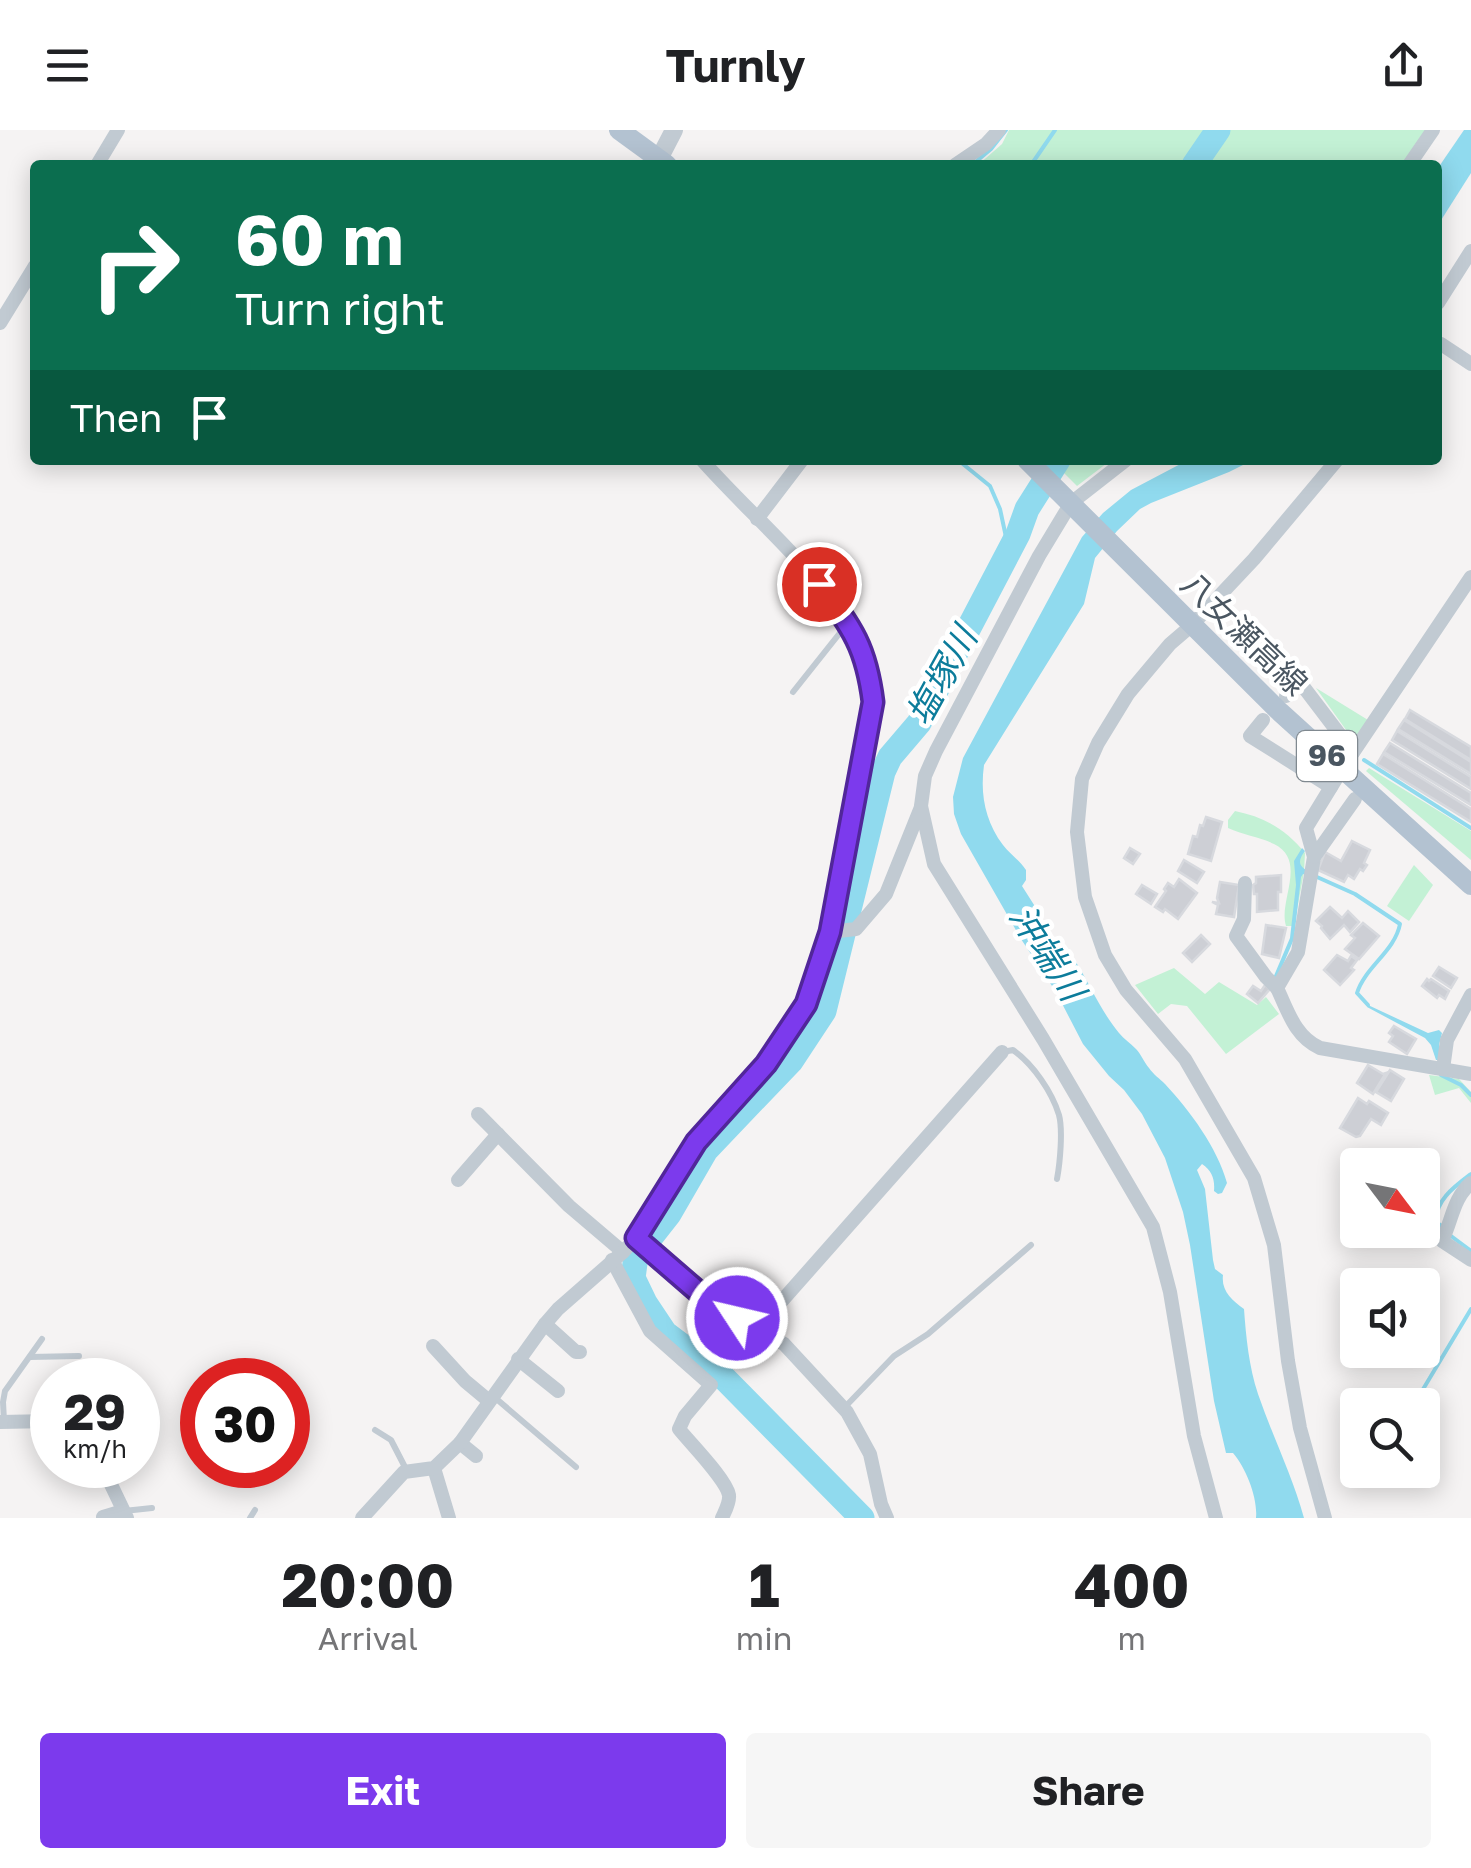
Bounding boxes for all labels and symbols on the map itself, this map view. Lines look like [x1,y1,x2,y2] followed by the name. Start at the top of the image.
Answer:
[777,542,862,627] pin
[1174,564,1315,703] street label: 八女瀬高線
[897,616,987,732] water label: 塩塚川
[1297,731,1357,781] road number: 96
[1002,897,1096,1011] water label: 沖端川
[1340,1148,1440,1248] north arrow
[685,1266,789,1370] position arrow
[180,1358,310,1488] speed limit sign: 30

